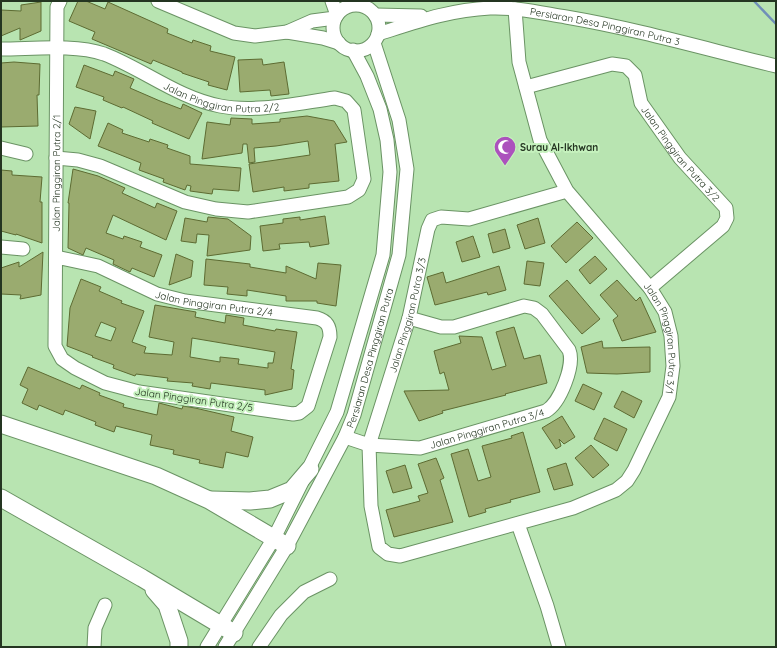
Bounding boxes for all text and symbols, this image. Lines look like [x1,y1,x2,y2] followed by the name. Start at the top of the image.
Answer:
[529,5,681,48] street label: Persiaran Desa Pinggiran Putra 3
[161,79,281,115] street label: Jalan Pinggiran Putra 2/2
[638,104,723,205] street label: Jalan Pinggiran Putra 3/2
[50,114,63,232] street label: Jalan Pinggiran Putra 2/1
[492,134,518,167] mosque icon: Surau Al-Ikhwan
[520,141,598,154] place label: Surau Al-Ikhwan
[386,256,429,374] street label: Jalan Pinggiran Putra 3/3
[641,280,679,395] street label: Jalan Pinggiran Putra 3/1
[343,287,396,430] street label: Persiaran Desa Pinggiran Putra
[154,288,273,319] street label: Jalan Pinggiran Putra 2/4
[134,385,254,414] street label: Jalan Pinggiran Putra 2/5
[428,406,546,452] street label: Jalan Pinggiran Putra 3/4

